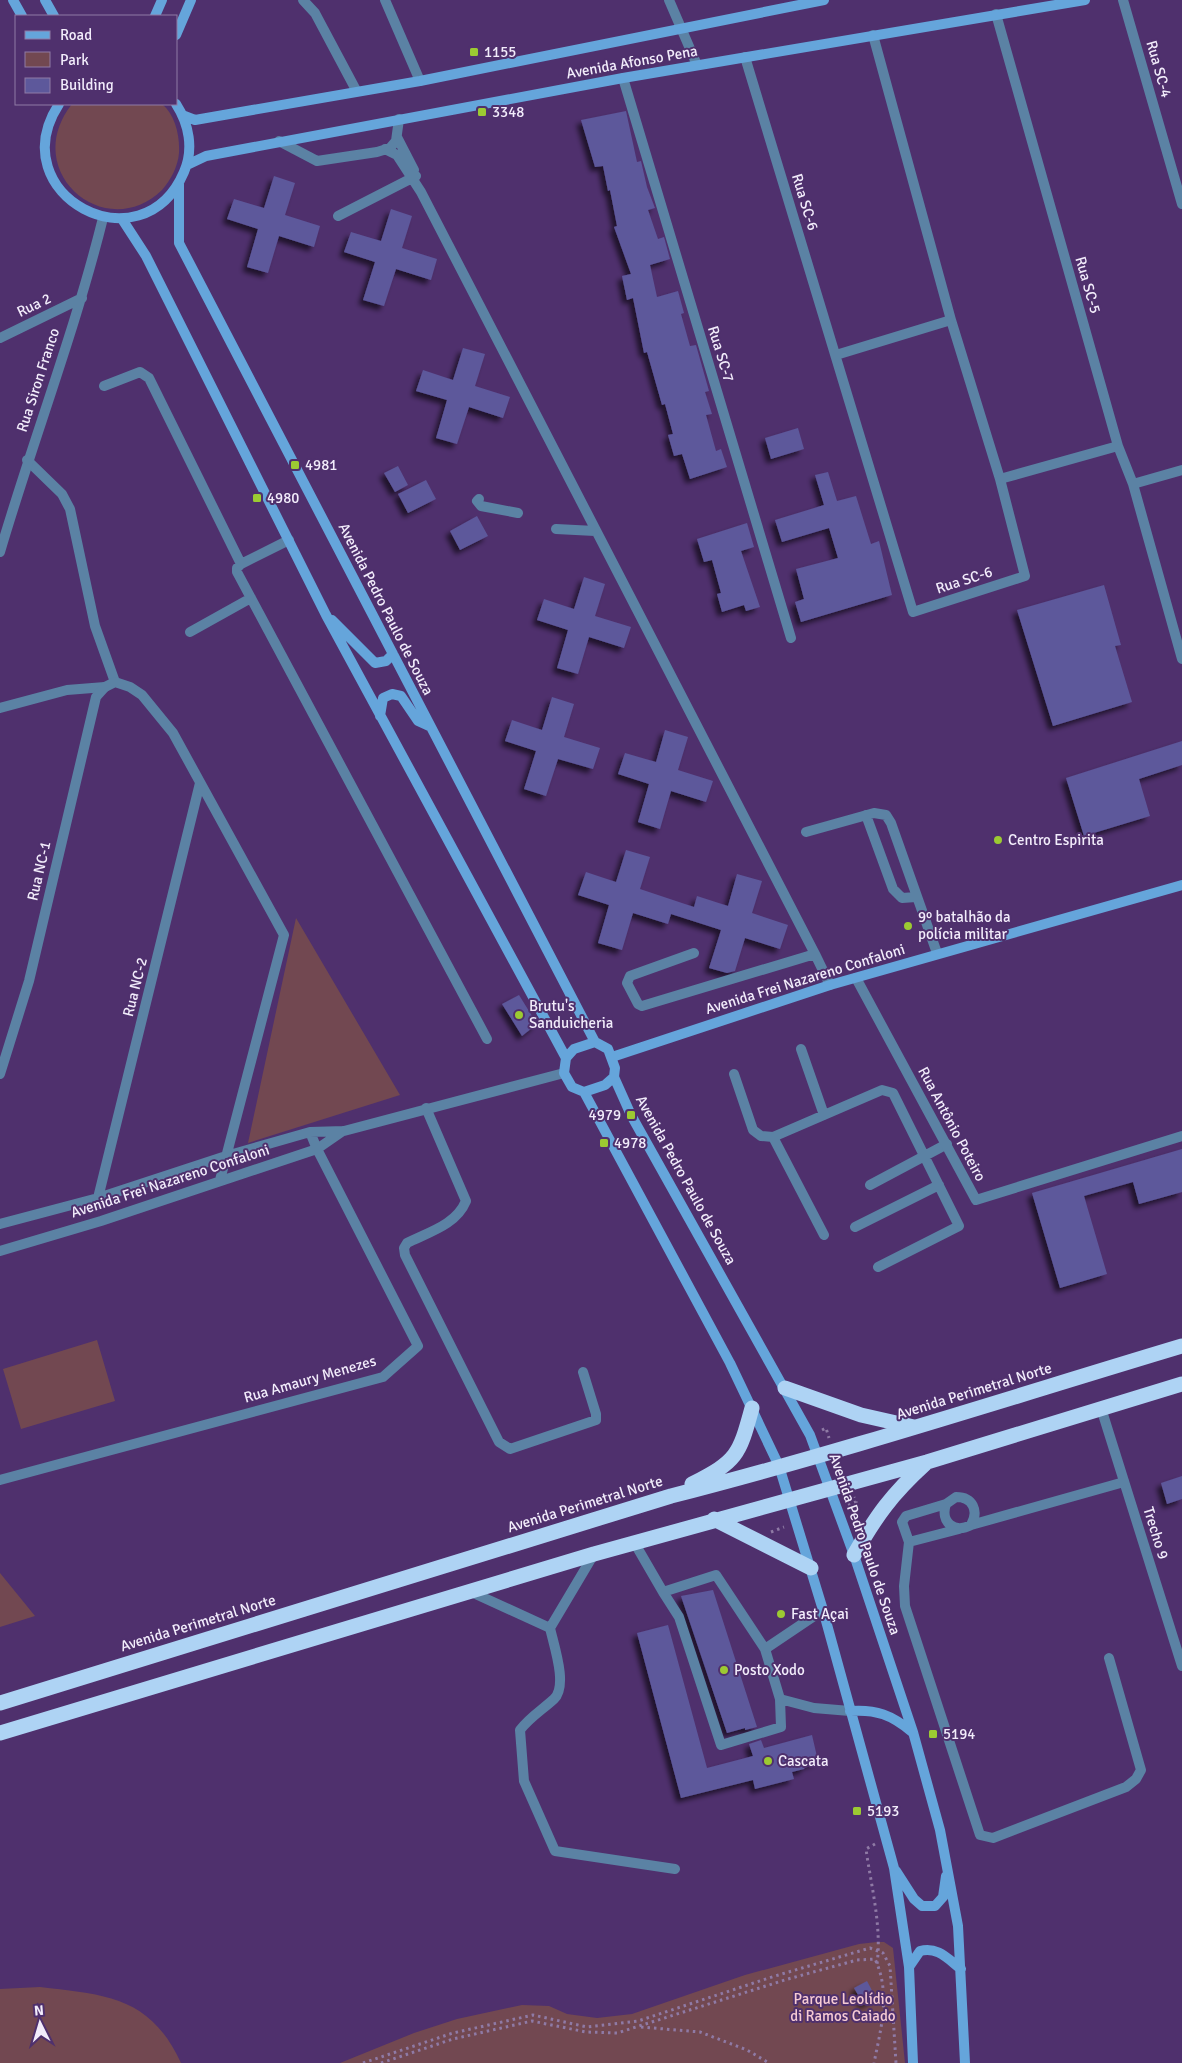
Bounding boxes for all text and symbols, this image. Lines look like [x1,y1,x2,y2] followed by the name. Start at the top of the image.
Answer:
[15,15,178,105] legend
[60,26,92,44] text: Road
[1142,38,1176,100] street label: Rua SC-4
[565,42,699,82] street label: Avenida Afonso Pena
[484,43,516,61] place label: 1155
[468,46,480,58] marker: 1155
[60,51,89,69] text: Park
[60,76,114,94] text: Building
[492,103,524,121] place label: 3348
[476,106,488,118] marker: 3348
[788,171,822,233] street label: Rua SC-6
[1071,254,1105,316] street label: Rua SC-5
[14,289,54,321] street label: Rua 2
[704,324,738,384] street label: Rua SC-7
[13,326,63,434] street label: Rua Siron Franco
[305,456,337,474] place label: 4981
[289,459,301,471] marker: 4981
[267,489,299,507] place label: 4980
[251,492,263,504] marker: 4980
[335,520,437,698] street label: Avenida Pedro Paulo de Souza
[933,562,995,598] street label: Rua SC-6
[1008,831,1104,849] place label: Centro Espirita
[992,834,1004,846] marker: Centro Espirita
[23,840,55,902] street label: Rua NC-1
[918,908,1011,943] place label: 9º batalhão da polícia militar
[902,920,914,932] marker: 9º batalhão da polícia militar
[703,940,907,1018] street label: Avenida Frei Nazareno Confaloni
[119,956,151,1018] street label: Rua NC-2
[529,997,613,1032] place label: Brutu's Sanduicheria
[513,1009,525,1021] marker: Brutu's Sanduicheria
[914,1064,990,1184] street label: Rua Antônio Poteiro
[632,1092,740,1268] street label: Avenida Pedro Paulo de Souza
[589,1106,621,1124] place label: 4979
[625,1109,637,1121] marker: 4979
[614,1134,646,1152] place label: 4978
[598,1137,610,1149] marker: 4978
[68,1140,272,1222] street label: Avenida Frei Nazareno Confaloni
[242,1351,379,1407] street label: Rua Amaury Menezes
[894,1359,1054,1423] street label: Avenida Perimetral Norte
[825,1451,905,1637] street label: Avenida Pedro Paulo de Souza
[505,1472,665,1536] street label: Avenida Perimetral Norte
[1140,1505,1172,1561] street label: Trecho 9
[118,1591,278,1655] street label: Avenida Perimetral Norte
[791,1605,849,1623] place label: Fast Açai
[775,1608,787,1620] marker: Fast Açai
[734,1661,805,1679] place label: Posto Xodo
[718,1664,730,1676] marker: Posto Xodo
[943,1725,975,1743] place label: 5194
[927,1728,939,1740] marker: 5194
[778,1752,829,1770] place label: Cascata
[762,1755,774,1767] marker: Cascata
[867,1802,899,1820] place label: 5193
[851,1805,863,1817] marker: 5193
[790,1990,896,2025] park label: Parque Leolídio di Ramos Caiado
[15,1998,65,2048] north arrow
[33,2002,45,2019] text: N

